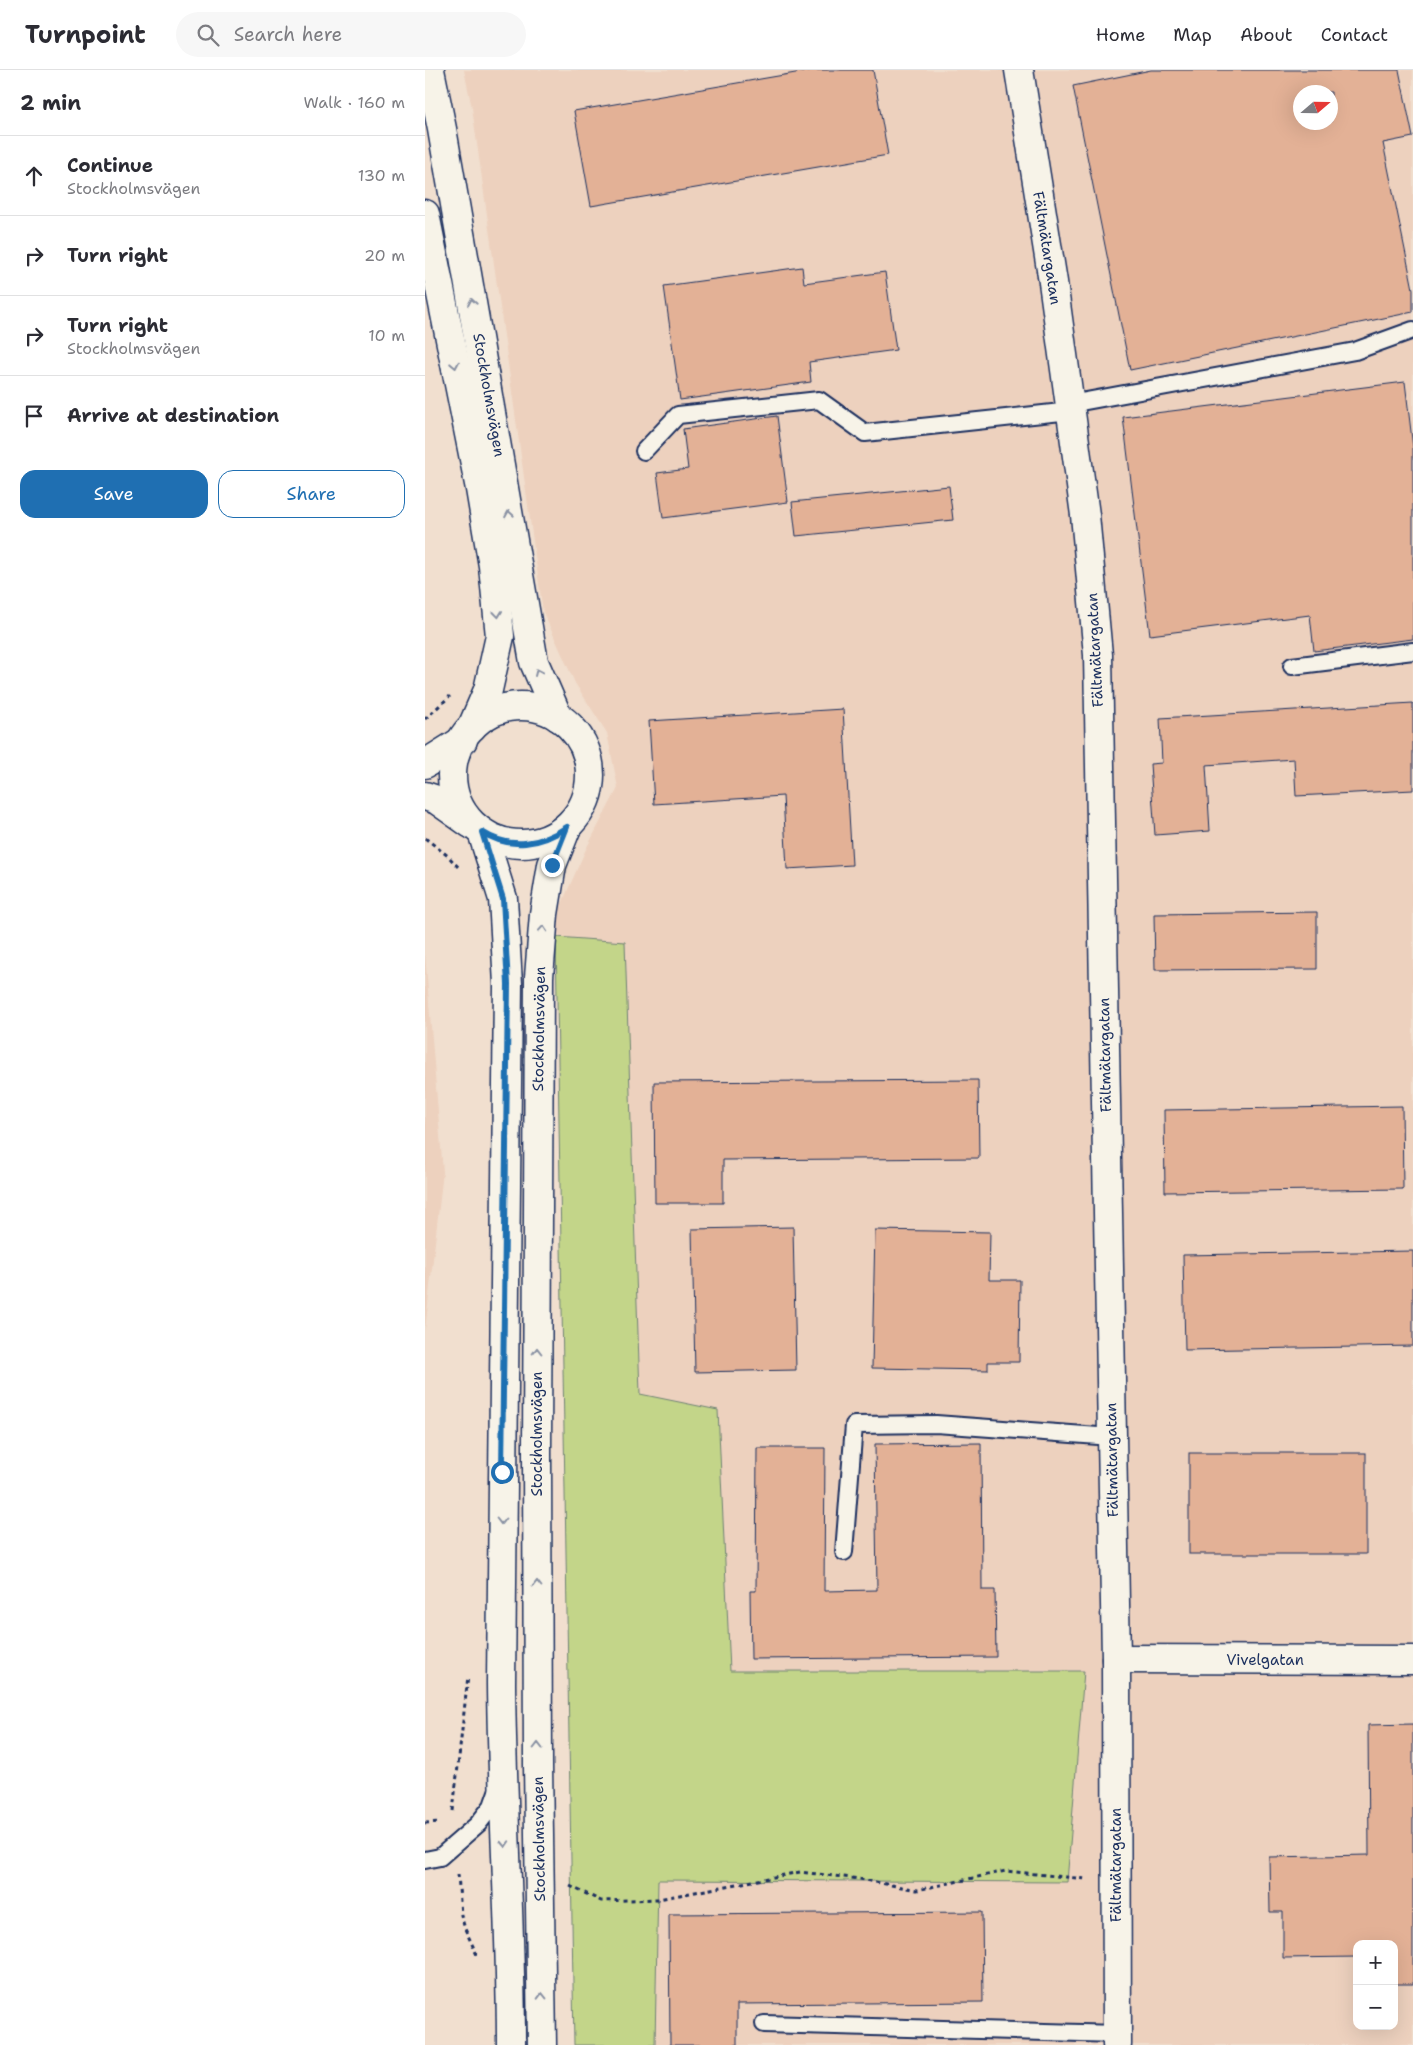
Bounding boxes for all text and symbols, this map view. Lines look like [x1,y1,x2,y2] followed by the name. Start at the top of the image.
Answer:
[176,12,526,57] search box
[25,19,146,51] text: Turnpoint
[194,21,222,49] icon: search
[234,22,342,47] text: Search here
[1096,23,1145,47] text: Home
[1173,23,1212,47] text: Map
[1240,23,1293,47] text: About
[1321,23,1388,47] text: Contact
[1293,85,1338,130] north arrow
[20,89,81,117] text: 2 min
[304,92,405,113] text: Walk · 160 m
[67,153,153,178] text: Continue
[20,162,48,190] icon: ahead
[358,165,405,186] text: 130 m
[67,178,200,199] text: Stockholmsvägen
[1028,190,1066,306] street label: Fältmätargatan
[20,242,48,270] icon: right
[67,243,168,268] text: Turn right
[364,245,405,266] text: 20 m
[468,297,478,306] one-way arrow
[67,313,168,338] text: Turn right
[20,322,48,350] icon: right
[368,325,405,346] text: 10 m
[468,332,510,458] street label: Stockholmsvägen
[67,338,200,359] text: Stockholmsvägen
[450,361,460,370] one-way arrow
[20,402,48,430] icon: arrive
[67,403,279,428] text: Arrive at destination
[20,470,208,518] button: Save
[218,470,405,518] button: Share
[505,509,515,518] one-way arrow
[1082,592,1108,708] street label: Fältmätargatan
[492,610,503,618] one-way arrow
[534,668,544,677] one-way arrow
[541,854,564,877] route end
[537,924,548,932] one-way arrow
[528,966,550,1092] street label: Stockholmsvägen
[1094,998,1116,1112] street label: Fältmätargatan
[532,1347,542,1355] one-way arrow
[527,1371,547,1497] street label: Stockholmsvägen
[1101,1403,1123,1517] street label: Fältmätargatan
[491,1461,514,1484] route start
[496,1517,507,1525] one-way arrow
[532,1580,542,1588] one-way arrow
[1226,1650,1304,1670] street label: Vivelgatan
[533,1742,543,1750] one-way arrow
[528,1776,550,1902] street label: Stockholmsvägen
[1106,1808,1126,1922] street label: Fältmätargatan
[500,1840,510,1848] one-way arrow
[1353,1940,1398,2030] map controls
[1353,1940,1398,1985] button: +
[1353,1985,1398,2030] button: −
[537,1992,547,2000] one-way arrow

